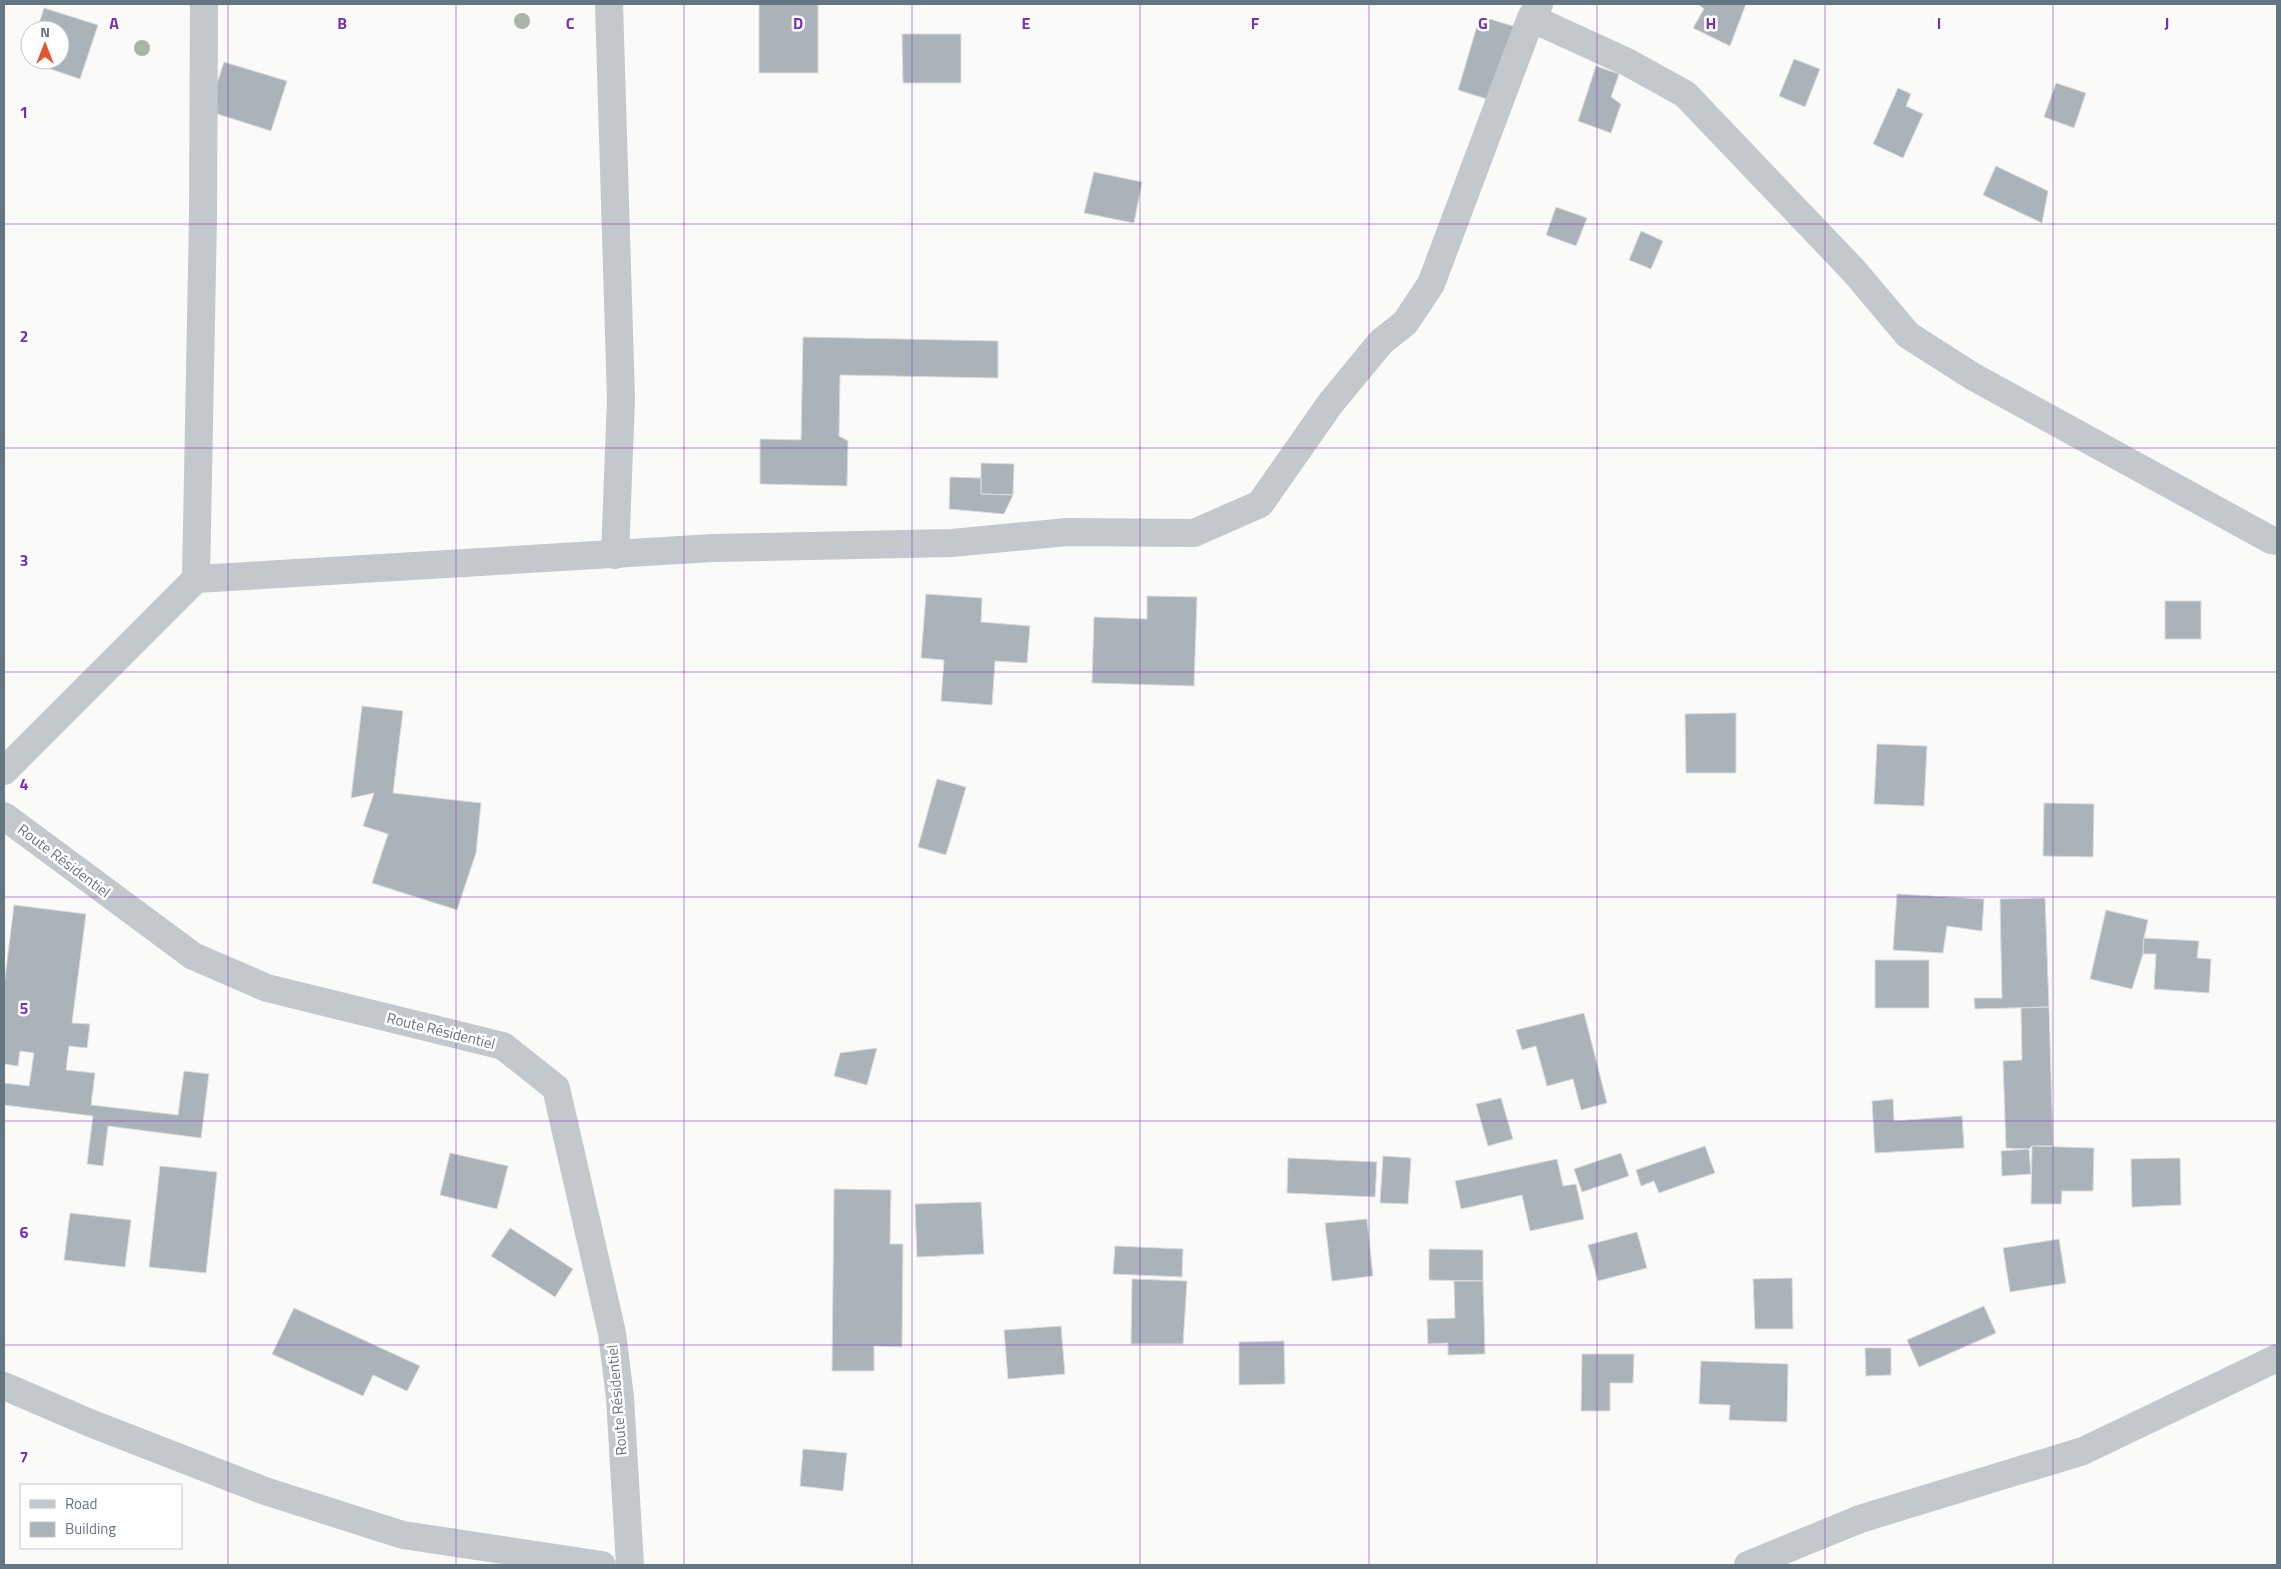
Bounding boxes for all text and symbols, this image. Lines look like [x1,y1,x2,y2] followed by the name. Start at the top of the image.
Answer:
[109,11,119,35] text: A
[337,11,347,35] text: B
[566,11,575,35] text: C
[793,11,803,35] text: D
[1022,11,1031,35] text: E
[1251,11,1260,35] text: F
[1478,11,1488,35] text: G
[1706,11,1716,35] text: H
[1937,11,1941,35] text: I
[2165,11,2169,35] text: J
[20,20,70,70] north arrow
[40,21,50,42] text: N
[20,100,28,124] text: 1
[20,324,28,348] text: 2
[20,548,28,572] text: 3
[20,772,29,796] text: 4
[13,818,116,903] street label: Route Résidentiel
[20,996,29,1020] text: 5
[384,1006,498,1055] street label: Route Résidentiel
[20,1220,29,1244] text: 6
[600,1344,633,1456] street label: Route Résidentiel
[20,1445,28,1469] text: 7
[20,1484,182,1549] legend
[65,1492,97,1515] text: Road
[65,1517,116,1540] text: Building

